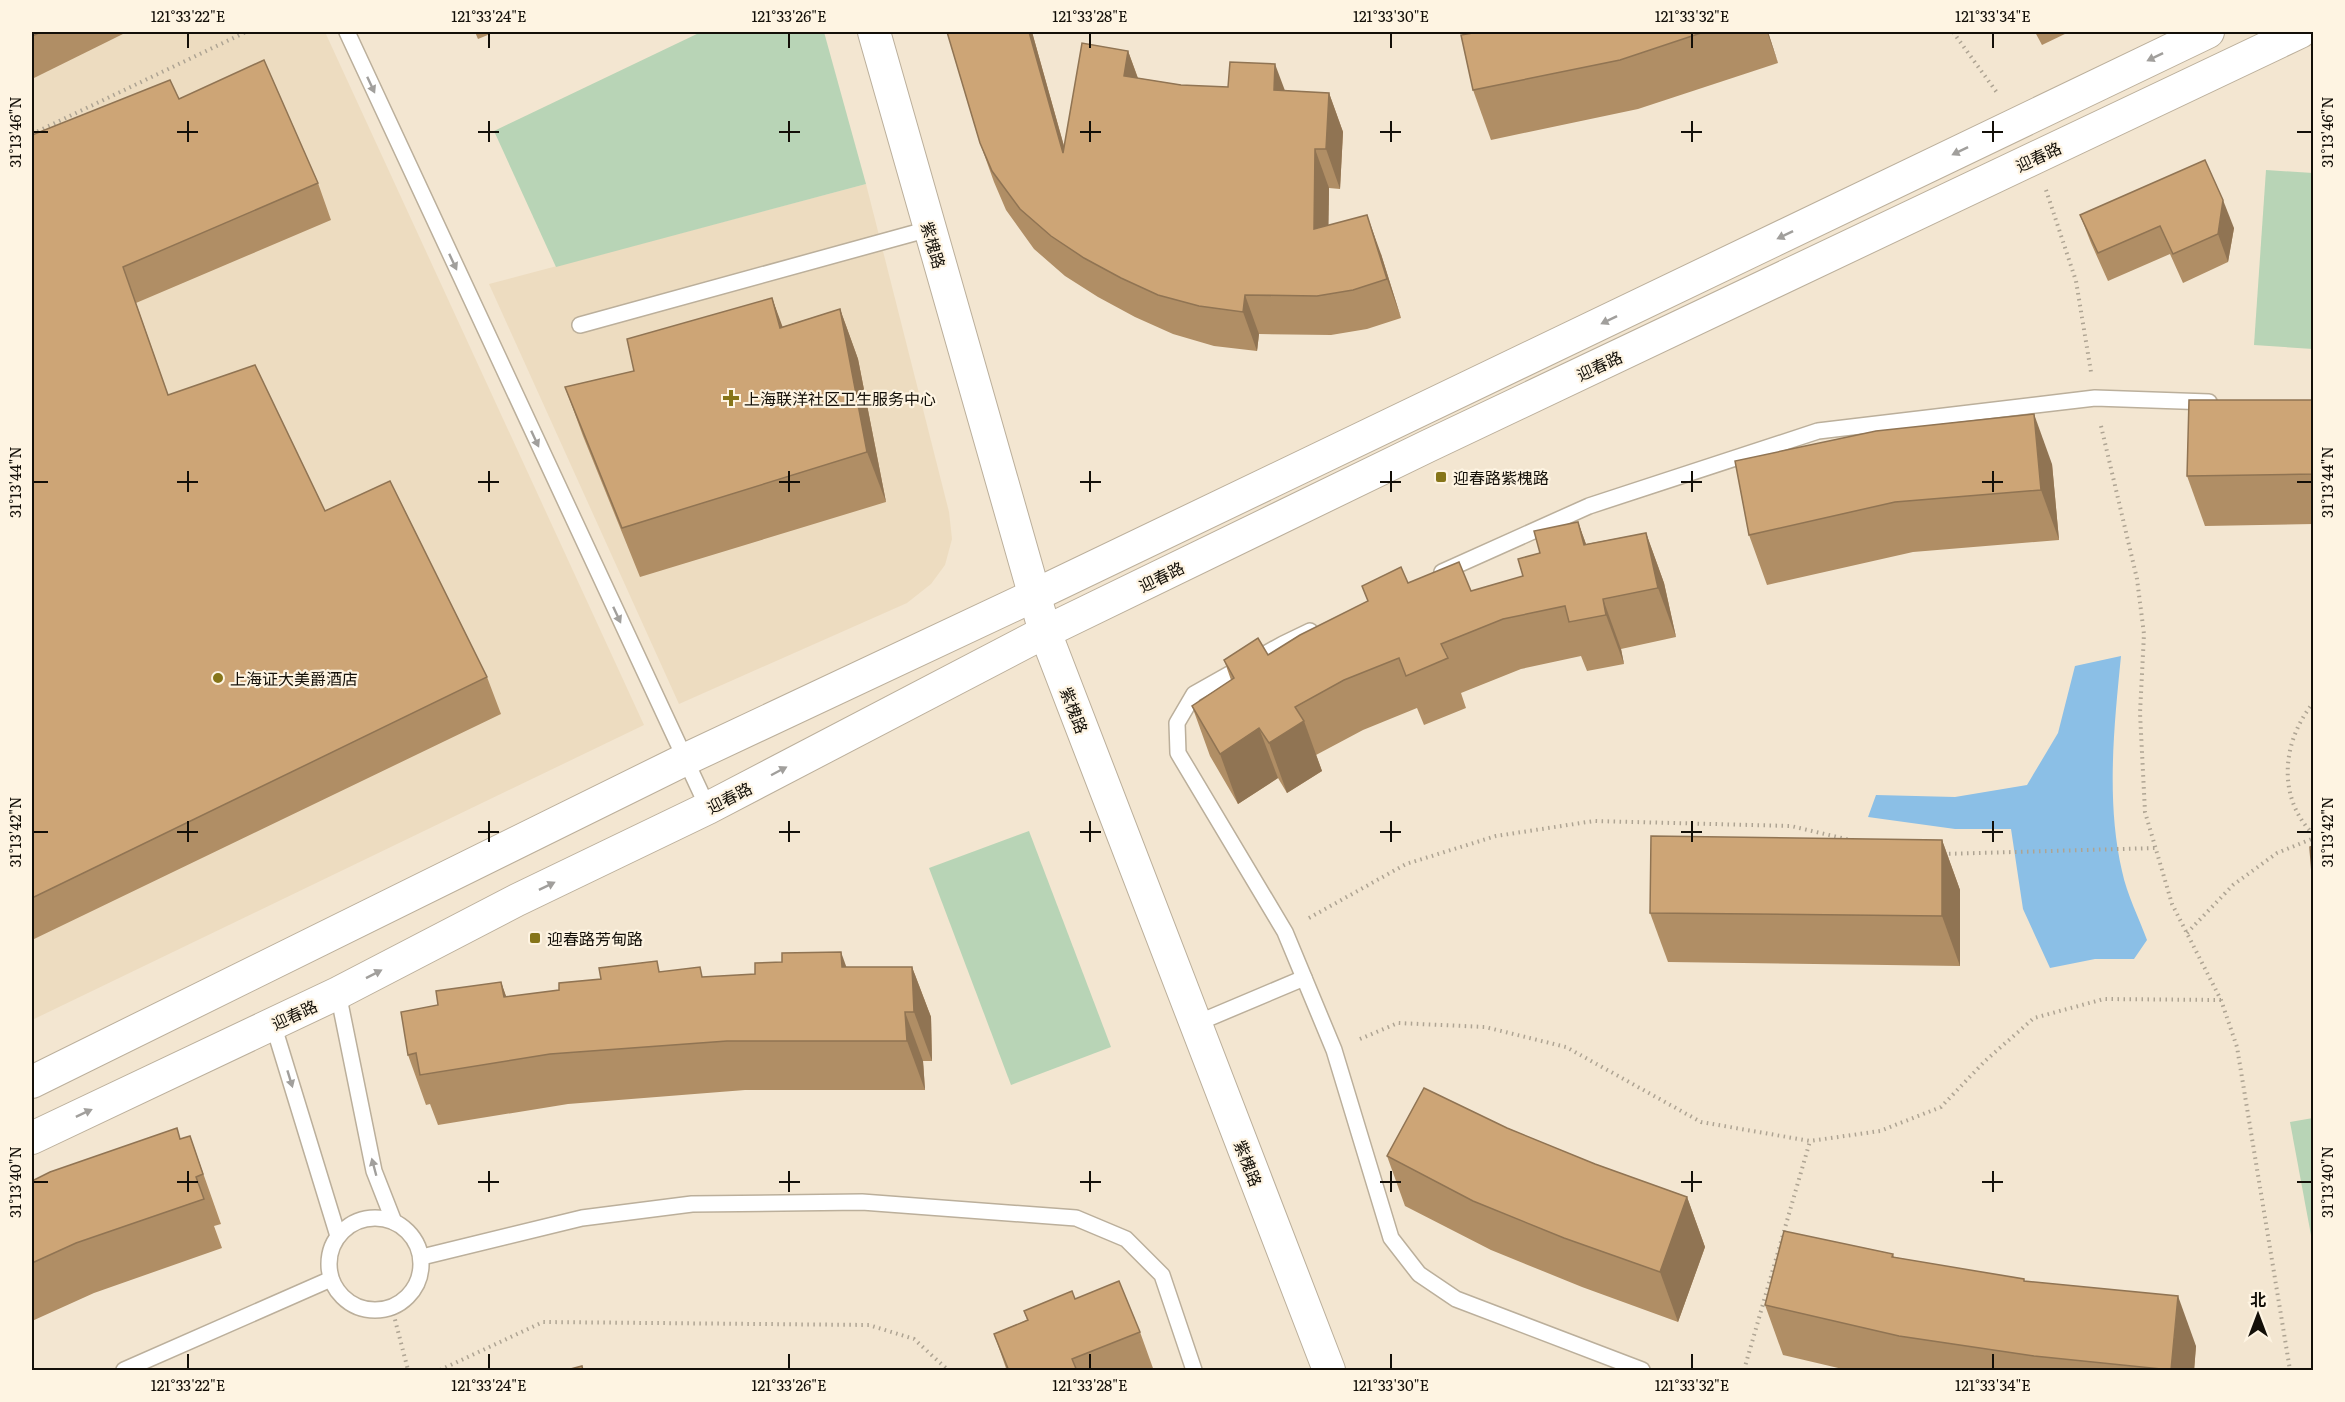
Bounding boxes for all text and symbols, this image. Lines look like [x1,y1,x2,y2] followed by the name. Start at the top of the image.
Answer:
[151,4,225,27] text: 121°33'22"E
[451,4,527,27] text: 121°33'24"E
[751,4,827,27] text: 121°33'26"E
[1052,4,1128,27] text: 121°33'28"E
[1353,4,1429,27] text: 121°33'30"E
[1655,4,1729,27] text: 121°33'32"E
[1955,4,2031,27] text: 121°33'34"E
[2146,52,2163,61] one-way arrow
[367,76,376,93] one-way arrow
[3,96,26,168] text: 31°13'46"N
[2315,96,2338,168] text: 31°13'46"N
[2011,135,2065,177] street label: 迎春路
[1952,146,1969,155] one-way arrow
[916,219,952,271] street label: 紫槐路
[1776,231,1793,240] one-way arrow
[449,253,458,270] one-way arrow
[1600,315,1618,325] one-way arrow
[1572,344,1626,386] street label: 迎春路
[744,386,936,410] place label: 上海联洋社区卫生服务中心
[722,389,740,407] marker: 上海联洋社区卫生服务中心
[531,430,540,447] one-way arrow
[3,446,26,518] text: 31°13'44"N
[2315,446,2338,518] text: 31°13'44"N
[1453,465,1549,489] place label: 迎春路紫槐路
[1434,470,1448,484] marker: 迎春路紫槐路
[1134,555,1188,597] street label: 迎春路
[612,607,622,625] one-way arrow
[230,666,358,690] place label: 上海证大美爵酒店
[211,671,225,685] marker: 上海证大美爵酒店
[1055,683,1095,737] street label: 紫槐路
[770,766,787,776] one-way arrow
[702,775,756,819] street label: 迎春路
[3,796,26,868] text: 31°13'42"N
[2315,796,2338,868] text: 31°13'42"N
[539,881,556,890] one-way arrow
[547,926,643,950] place label: 迎春路芳甸路
[528,931,542,945] marker: 迎春路芳甸路
[365,969,382,979] one-way arrow
[267,993,321,1035] street label: 迎春路
[286,1070,295,1088] one-way arrow
[76,1109,93,1118] one-way arrow
[1229,1136,1269,1190] street label: 紫槐路
[3,1146,26,1218] text: 31°13'40"N
[2315,1146,2338,1218] text: 31°13'40"N
[368,1158,378,1176] one-way arrow
[2228,1285,2288,1345] north arrow
[2250,1287,2266,1311] text: 北
[151,1373,225,1396] text: 121°33'22"E
[451,1373,527,1396] text: 121°33'24"E
[751,1373,827,1396] text: 121°33'26"E
[1052,1373,1128,1396] text: 121°33'28"E
[1353,1373,1429,1396] text: 121°33'30"E
[1655,1373,1729,1396] text: 121°33'32"E
[1955,1373,2031,1396] text: 121°33'34"E

